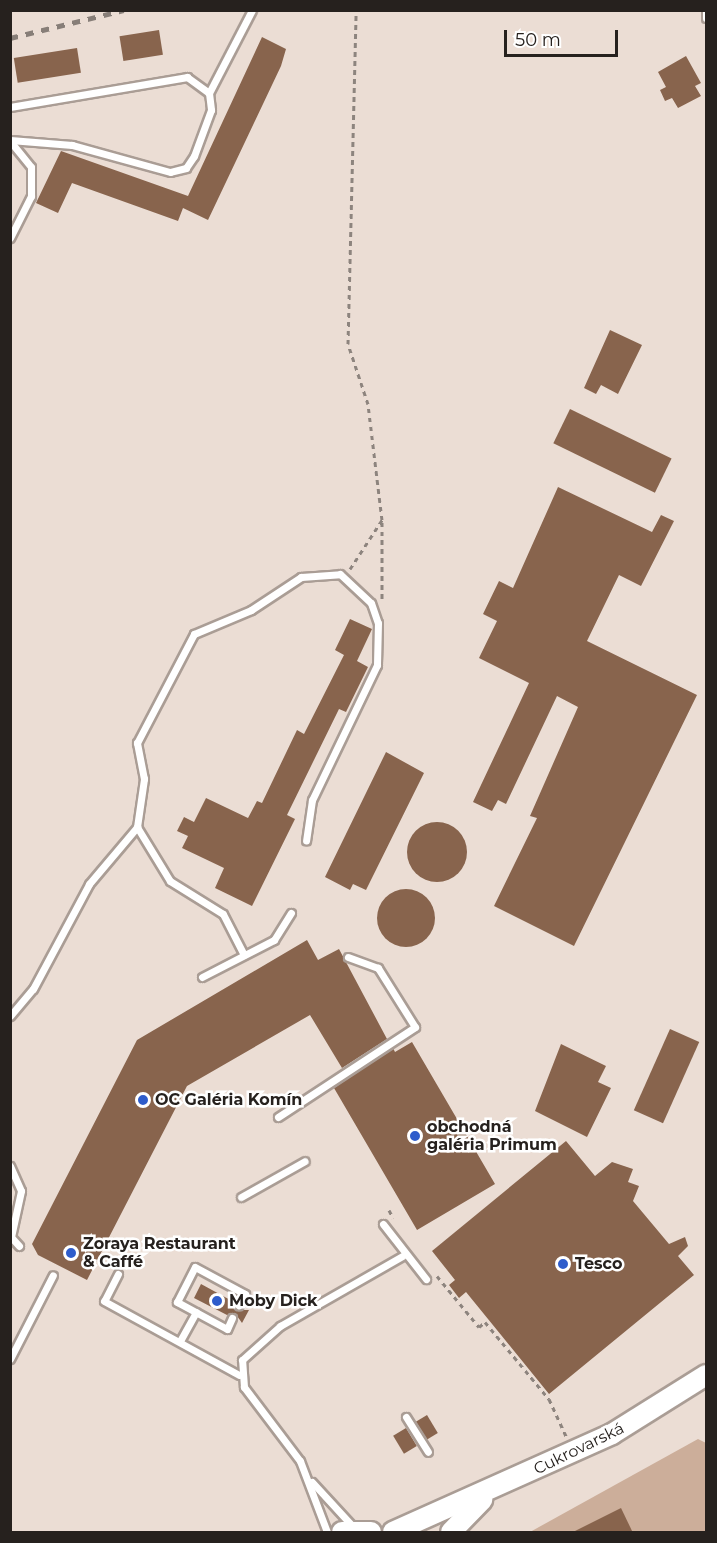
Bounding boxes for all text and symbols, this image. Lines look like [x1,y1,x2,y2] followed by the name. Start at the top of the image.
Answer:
[507,18,621,56] scale bar
[515,29,561,51] text: 50 m
[155,1090,302,1110] place label: OC Galéria Komín
[136,1093,150,1107] marker: OC Galéria Komín
[427,1117,557,1155] place label: obchodná galéria Primum
[408,1129,422,1143] marker: obchodná galéria Primum
[83,1234,236,1272] place label: Zoraya Restaurant & Caffé
[64,1246,78,1260] marker: Zoraya Restaurant & Caffé
[575,1254,622,1274] place label: Tesco
[556,1257,570,1271] marker: Tesco
[229,1291,318,1311] place label: Moby Dick
[210,1294,224,1308] marker: Moby Dick
[531,1419,627,1479] street label: Cukrovarská

